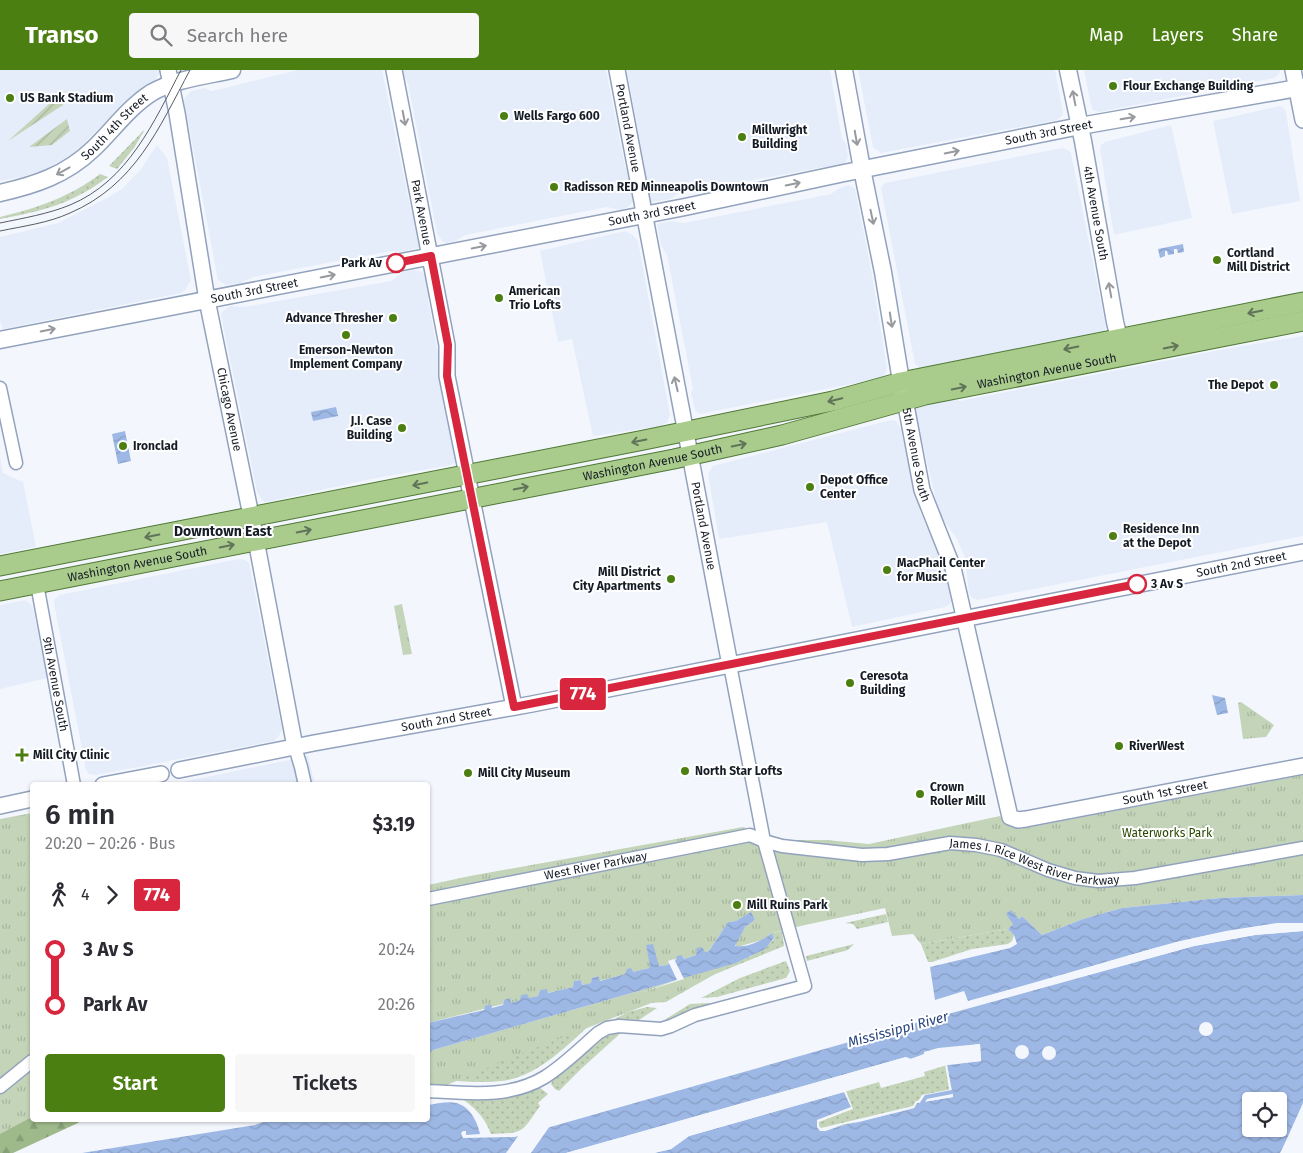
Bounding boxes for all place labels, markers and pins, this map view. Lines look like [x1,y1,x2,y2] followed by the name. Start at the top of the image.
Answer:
[1123,79,1254,93] place label: Flour Exchange Building
[1107,80,1119,92] marker: Flour Exchange Building
[20,91,113,105] place label: US Bank Stadium
[4,92,16,104] marker: US Bank Stadium
[514,109,600,123] place label: Wells Fargo 600
[498,110,510,122] marker: Wells Fargo 600
[752,123,808,151] place label: Millwright Building
[736,131,748,143] marker: Millwright Building
[564,180,769,194] place label: Radisson RED Minneapolis Downtown
[548,181,560,193] marker: Radisson RED Minneapolis Downtown
[1227,246,1290,274] place label: Cortland Mill District
[386,253,406,273] marker: Park Av
[1211,254,1223,266] marker: Cortland Mill District
[341,256,383,270] place label: Park Av
[508,284,561,312] place label: American Trio Lofts
[493,292,505,304] marker: American Trio Lofts
[285,311,383,325] place label: Advance Thresher
[387,312,399,324] marker: Advance Thresher
[340,329,352,341] marker: Emerson-Newton Implement Company
[290,343,403,371] place label: Emerson-Newton Implement Company
[1208,378,1264,392] place label: The Depot
[1268,379,1280,391] marker: The Depot
[347,414,392,442] place label: J.I. Case Building
[396,422,408,434] marker: J.I. Case Building
[133,439,178,453] place label: Ironclad
[117,440,129,452] marker: Ironclad
[820,473,888,501] place label: Depot Office Center
[804,481,816,493] marker: Depot Office Center
[1123,522,1199,550] place label: Residence Inn at the Depot
[1107,530,1119,542] marker: Residence Inn at the Depot
[897,556,985,584] place label: MacPhail Center for Music
[881,564,893,576] marker: MacPhail Center for Music
[573,565,661,593] place label: Mill District City Apartments
[665,573,677,585] marker: Mill District City Apartments
[1127,574,1147,594] marker: 3 Av S
[1150,577,1183,591] place label: 3 Av S
[860,669,909,697] place label: Ceresota Building
[844,677,856,689] marker: Ceresota Building
[1129,739,1185,753] place label: RiverWest
[1113,740,1125,752] marker: RiverWest
[15,748,29,762] marker: Mill City Clinic
[33,748,110,762] place label: Mill City Clinic
[695,764,783,778] place label: North Star Lofts
[679,765,691,777] marker: North Star Lofts
[478,766,570,780] place label: Mill City Museum
[462,767,474,779] marker: Mill City Museum
[930,780,986,808] place label: Crown Roller Mill
[914,788,926,800] marker: Crown Roller Mill
[747,898,828,912] place label: Mill Ruins Park
[731,899,743,911] marker: Mill Ruins Park

